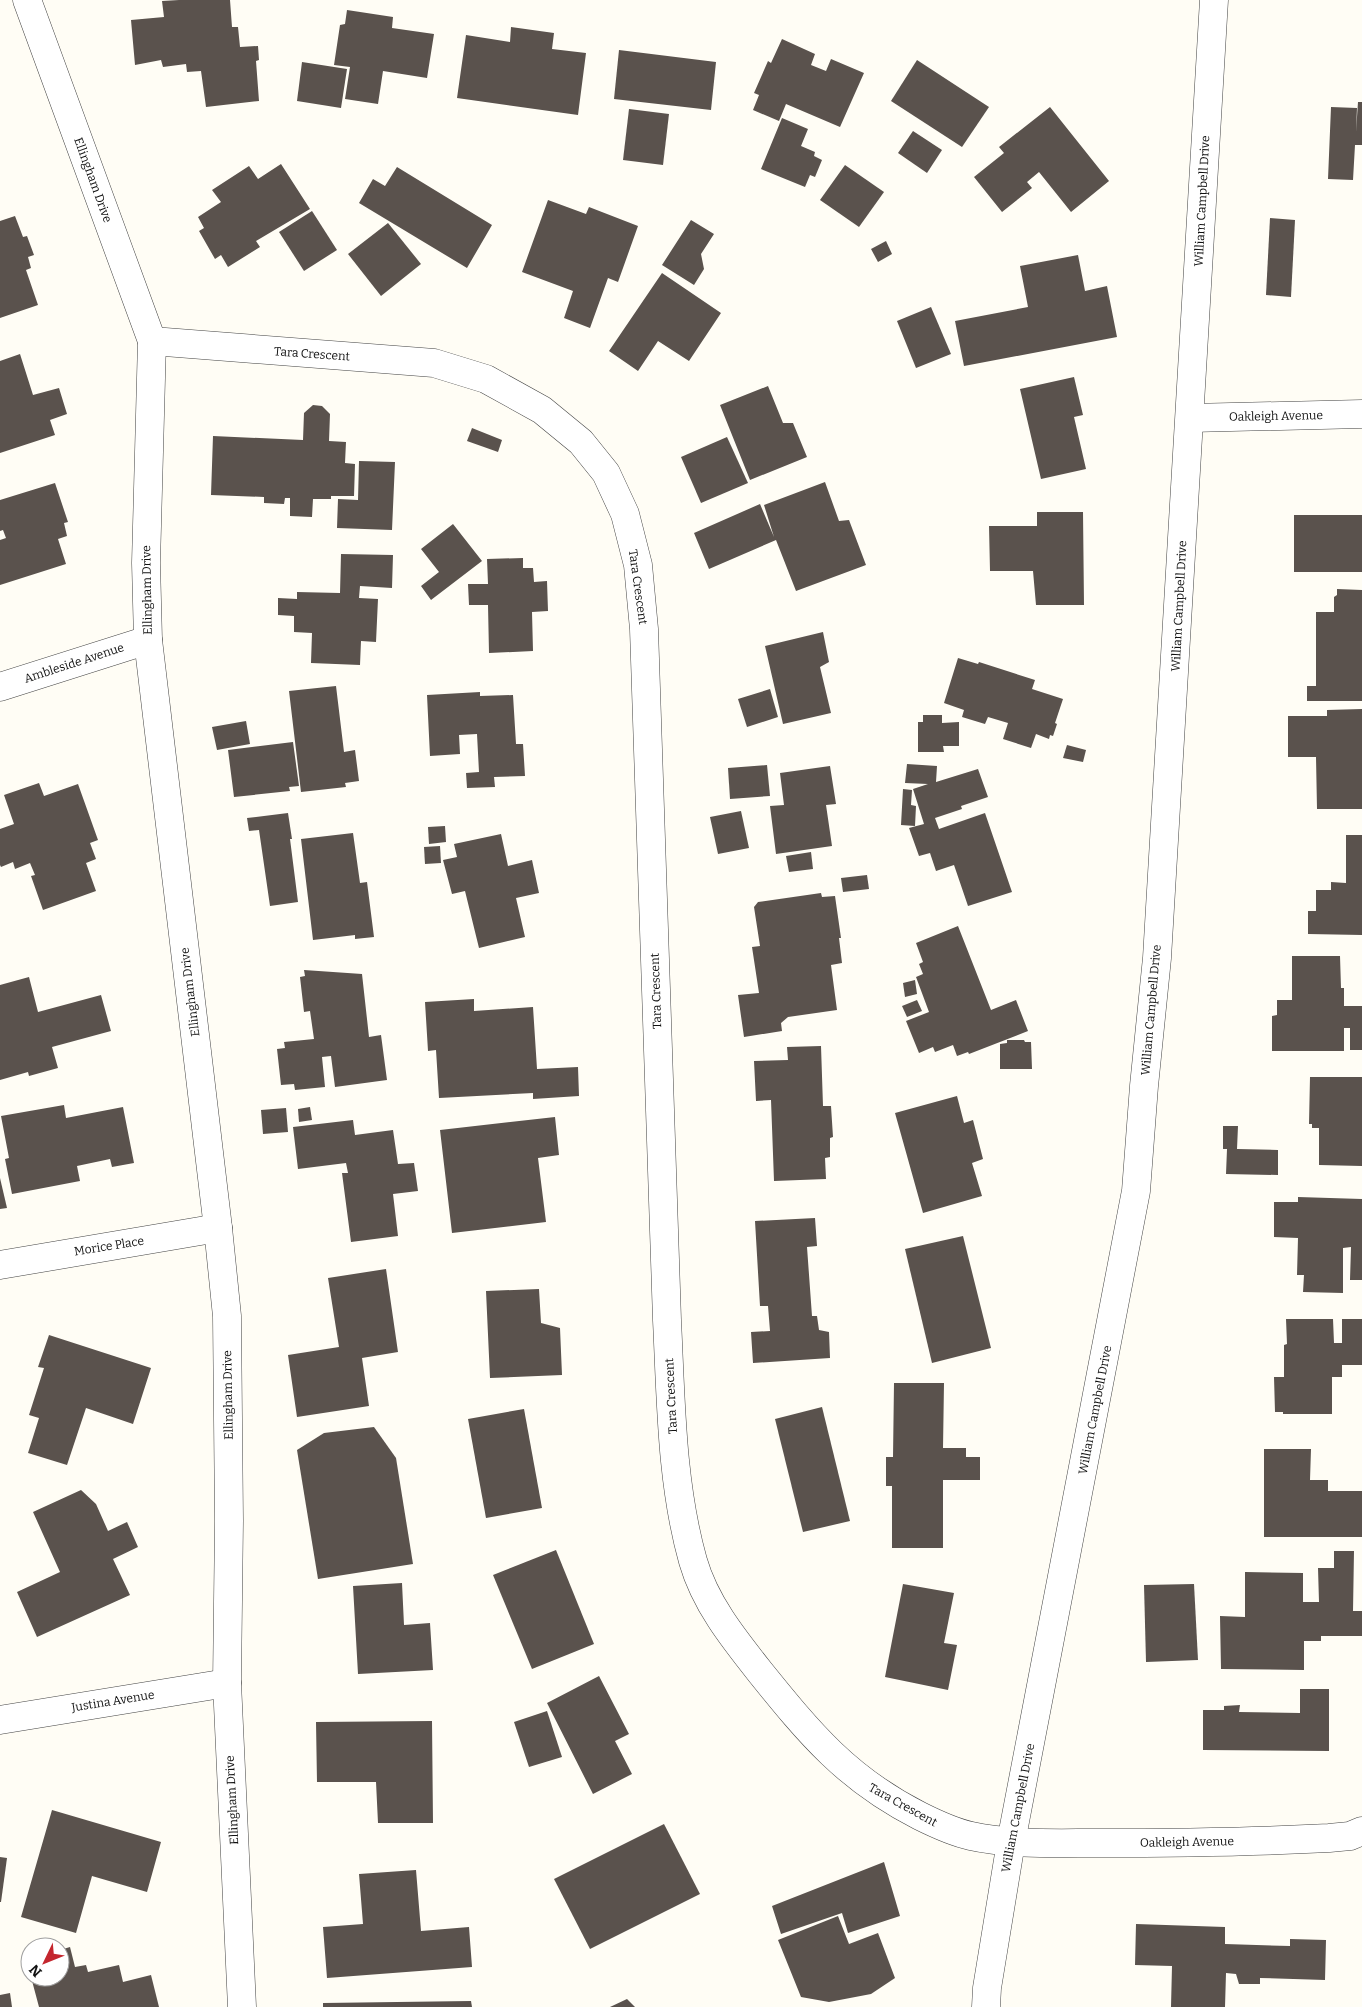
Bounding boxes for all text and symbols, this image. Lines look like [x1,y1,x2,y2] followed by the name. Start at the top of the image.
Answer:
[1192,135,1212,267] street label: William Campbell Drive
[71,136,115,224] street label: Ellingham Drive
[274,344,351,364] street label: Tara Crescent
[1229,408,1323,424] street label: Oakleigh Avenue
[1169,540,1189,672] street label: William Campbell Drive
[139,545,155,635] street label: Ellingham Drive
[626,548,650,626] street label: Tara Crescent
[22,640,126,686] street label: Ambleside Avenue
[1138,944,1164,1076] street label: William Campbell Drive
[178,947,202,1037] street label: Ellingham Drive
[648,952,664,1029] street label: Tara Crescent
[73,1234,145,1258] street label: Morice Place
[1076,1344,1114,1476] street label: William Campbell Drive
[220,1350,236,1440] street label: Ellingham Drive
[662,1357,680,1434] street label: Tara Crescent
[70,1688,155,1715] street label: Justina Avenue
[999,1742,1037,1874] street label: William Campbell Drive
[223,1755,241,1845] street label: Ellingham Drive
[866,1780,940,1830] street label: Tara Crescent
[1140,1834,1234,1850] street label: Oakleigh Avenue
[20,1937,70,1987] north arrow
[26,1961,46,1980] text: N

